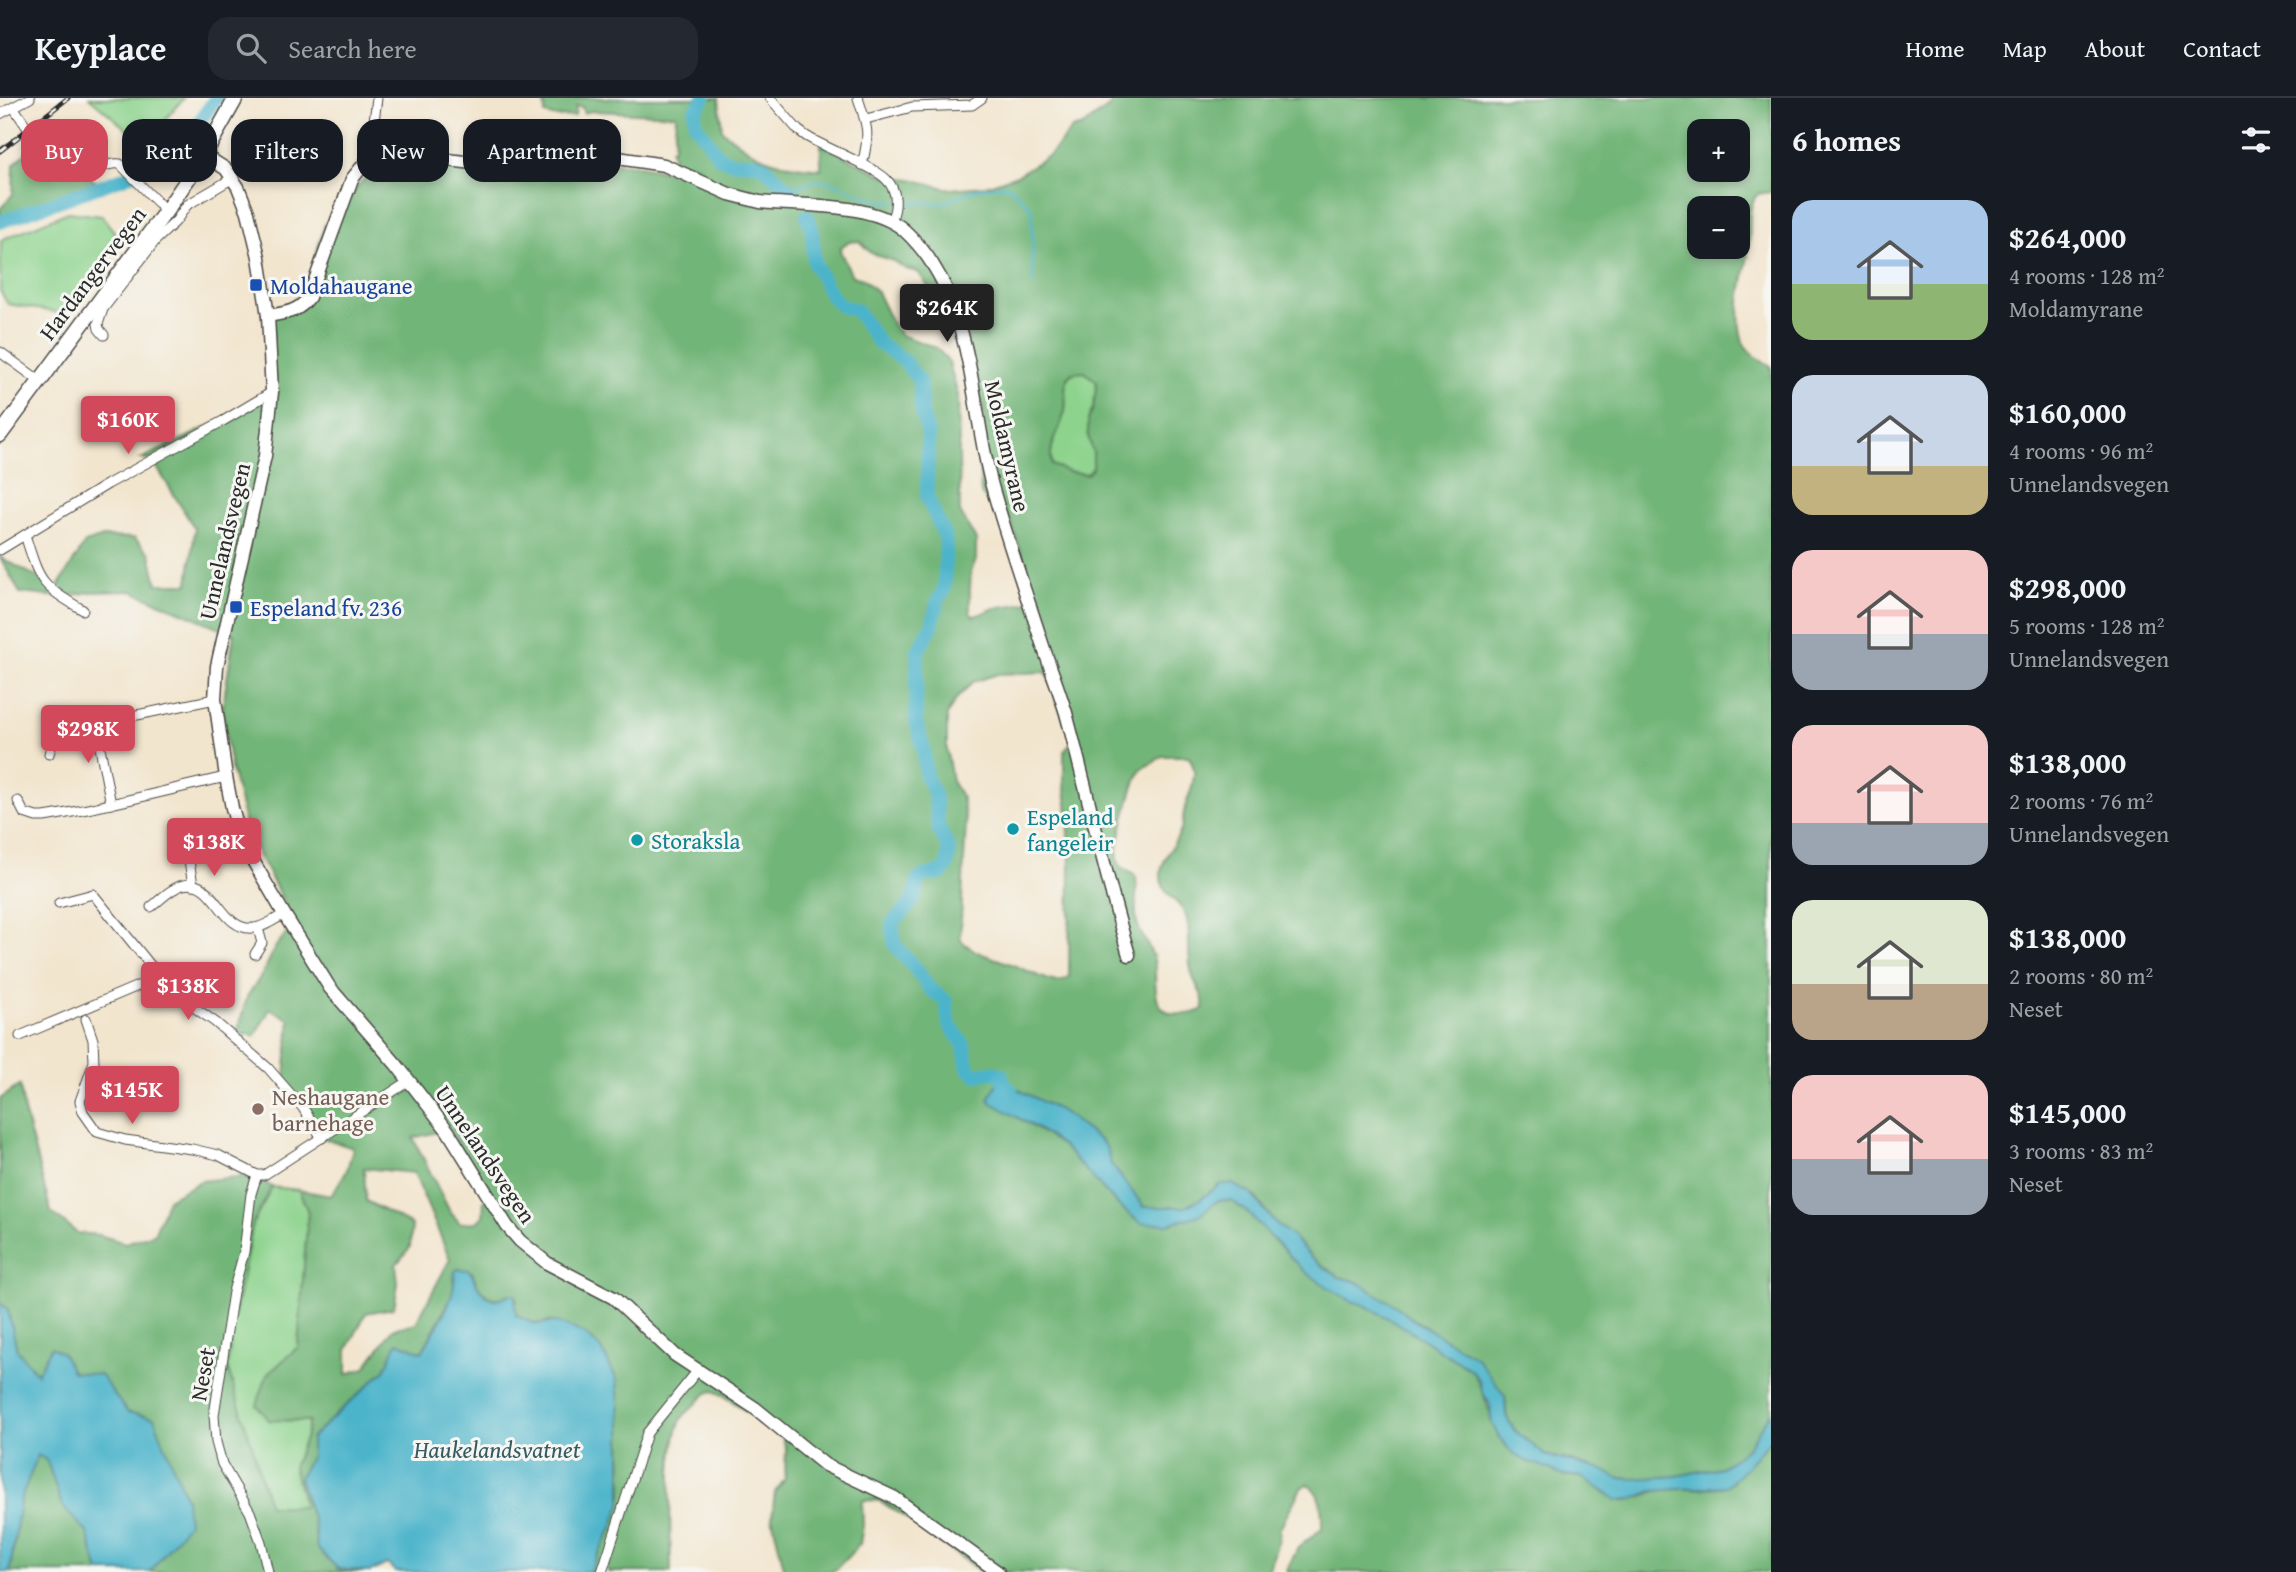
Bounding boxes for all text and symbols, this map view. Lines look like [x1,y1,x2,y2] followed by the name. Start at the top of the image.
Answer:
[208,17,698,80] search box
[35,24,166,72] text: Keyplace
[232,29,270,67] icon: search
[288,29,417,68] text: Search here
[1906,31,1965,66] text: Home
[2003,31,2047,66] text: Map
[2085,31,2145,66] text: About
[2183,31,2261,66] text: Contact
[1792,118,1901,162] text: 6 homes
[21,119,108,182] chip: Buy
[122,119,217,182] chip: Rent
[231,119,343,182] chip: Filters
[357,119,449,182] chip: New
[463,119,621,182] chip: Apartment
[1687,119,1750,259] map controls
[1687,119,1750,182] button: +
[2237,121,2275,159] icon: filters
[1687,196,1750,259] button: −
[31,199,153,347] street label: Hardangervegen
[2009,215,2126,259] text: $264,000
[1848,228,1932,312] icon: home
[2009,259,2164,292] text: 4 rooms · 128 m²
[270,269,412,302] place label: Moldahaugane
[248,277,264,293] marker: Moldahaugane
[898,285,996,344] pin: $264K
[916,290,978,323] text: $264K
[2009,292,2143,325] text: Moldamyrane
[977,377,1039,515] street label: Moldamyrane
[2009,390,2126,434] text: $160,000
[79,396,177,456] pin: $160K
[97,402,159,435] text: $160K
[1848,403,1932,487] icon: home
[2009,434,2153,467] text: 4 rooms · 96 m²
[190,459,258,623] street label: Unnelandsvegen
[2009,467,2169,500] text: Unnelandsvegen
[2009,565,2126,609] text: $298,000
[1848,578,1932,662] icon: home
[250,591,402,624] place label: Espeland fv. 236
[228,599,244,615] marker: Espeland fv. 236
[2009,609,2164,642] text: 5 rooms · 128 m²
[2009,642,2169,675] text: Unnelandsvegen
[39,706,137,765] pin: $298K
[57,711,119,744] text: $298K
[2009,740,2126,784] text: $138,000
[1848,753,1932,837] icon: home
[2009,784,2153,817] text: 2 rooms · 76 m²
[1027,800,1114,859] place label: Espeland fangeleir
[2009,817,2169,850] text: Unnelandsvegen
[165,818,263,878] pin: $138K
[1005,821,1021,837] marker: Espeland fangeleir
[183,824,245,857] text: $138K
[651,824,740,857] place label: Storaksla
[629,832,645,848] marker: Storaksla
[2009,915,2126,959] text: $138,000
[1848,928,1932,1012] icon: home
[2009,959,2153,992] text: 2 rooms · 80 m²
[139,962,237,1022] pin: $138K
[157,968,219,1001] text: $138K
[2009,992,2063,1025] text: Neset
[83,1066,181,1126] pin: $145K
[101,1072,163,1105] text: $145K
[428,1078,545,1230] street label: Unnelandsvegen
[272,1080,389,1139] place label: Neshaugane barnehage
[2009,1090,2126,1134] text: $145,000
[250,1101,266,1117] marker: Neshaugane barnehage
[1848,1103,1932,1187] icon: home
[2009,1134,2153,1167] text: 3 rooms · 83 m²
[2009,1167,2063,1200] text: Neset
[181,1345,223,1403] street label: Neset
[413,1432,581,1467] water label: Haukelandsvatnet

